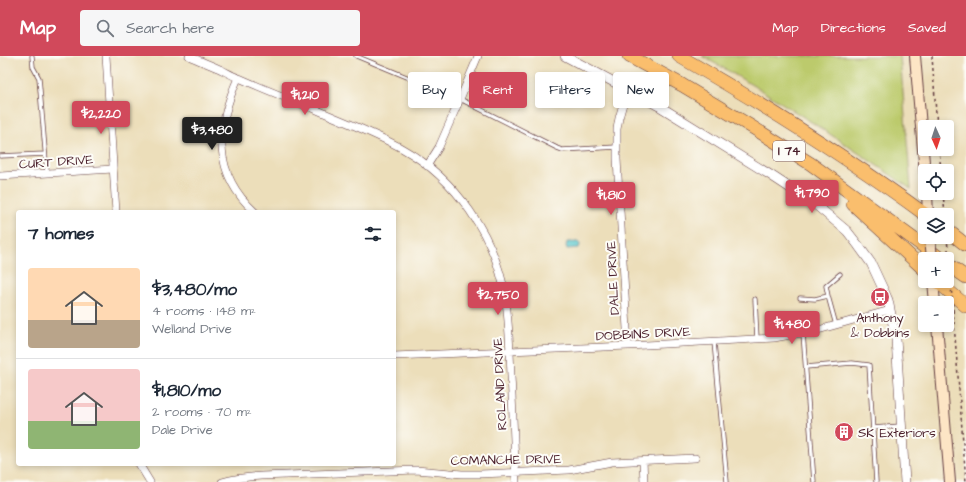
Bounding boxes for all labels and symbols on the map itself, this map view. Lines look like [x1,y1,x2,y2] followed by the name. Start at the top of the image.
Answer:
[272,82,338,116] pin: $1,210
[68,101,134,135] pin: $2,220
[179,117,245,151] pin: $3,480
[918,120,954,156] north arrow
[773,141,805,161] road number: I 74
[18,150,94,174] street label: CURT DRIVE
[779,180,845,214] pin: $1,790
[578,182,644,216] pin: $1,810
[602,240,624,315] street label: DALE DRIVE
[465,282,531,316] pin: $2,750
[869,286,891,308] bus stop icon: Anthony & Dobbins
[850,309,910,342] place label: Anthony & Dobbins
[759,311,825,345] pin: $1,480
[595,323,691,345] street label: DOBBINS DRIVE
[489,337,511,431] street label: ROLAND DRIVE
[833,421,855,443] building icon: SK Exteriors
[858,424,936,442] place label: SK Exteriors
[451,450,562,470] street label: COMANCHE DRIVE

